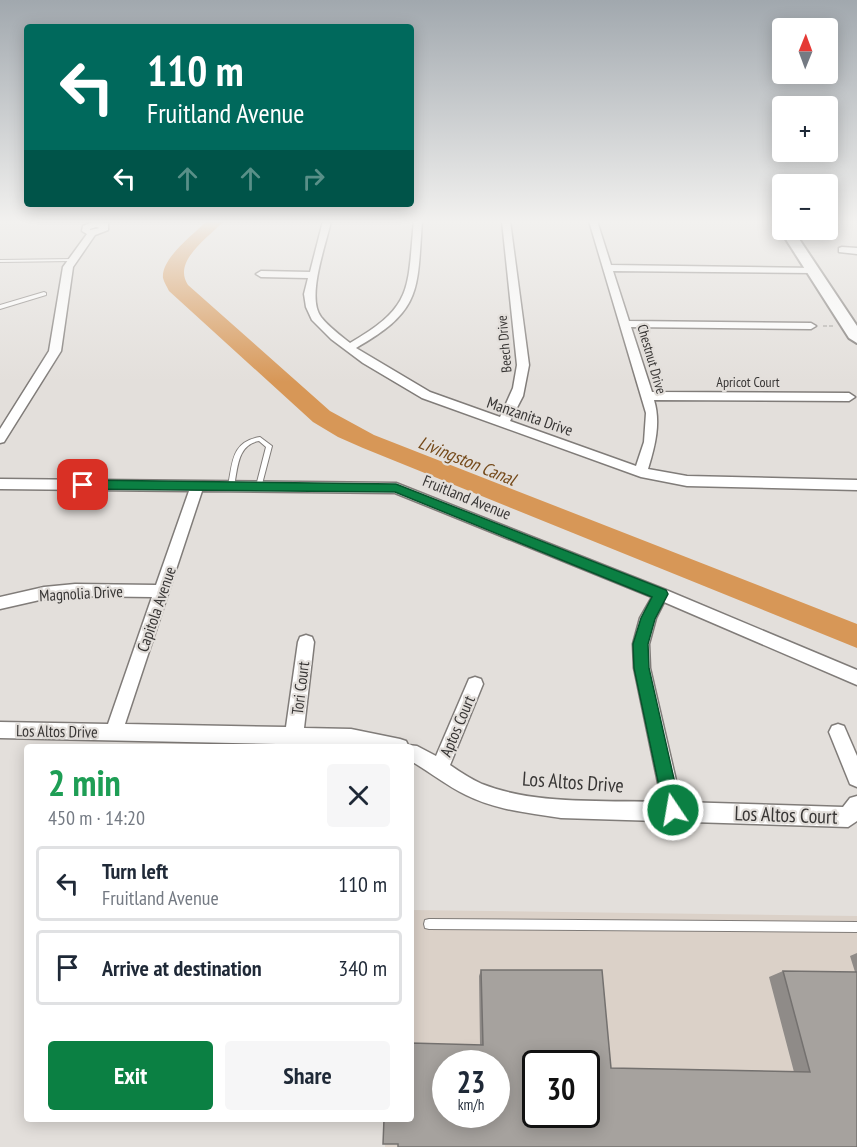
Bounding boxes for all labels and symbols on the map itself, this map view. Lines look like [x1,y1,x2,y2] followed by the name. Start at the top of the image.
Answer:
[772,18,838,84] north arrow
[493,314,515,373] street label: Beech Drive
[634,322,671,396] street label: Chestnut Drive
[716,373,780,391] street label: Apricot Court
[484,392,576,440] street label: Manzanita Drive
[415,431,521,491] water label: Livingston Canal
[57,459,108,510] pin
[420,470,514,524] street label: Fruitland Avenue
[132,564,180,654] street label: Capitola Avenue
[39,581,123,605] street label: Magnolia Drive
[287,660,313,716] street label: Tori Court
[435,692,479,760] street label: Aptos Court
[16,720,98,742] street label: Los Altos Drive
[521,765,625,799] street label: Los Altos Drive
[641,778,705,842] position arrow
[734,800,838,830] street label: Los Altos Court
[522,1050,600,1128] speed limit sign: 30

